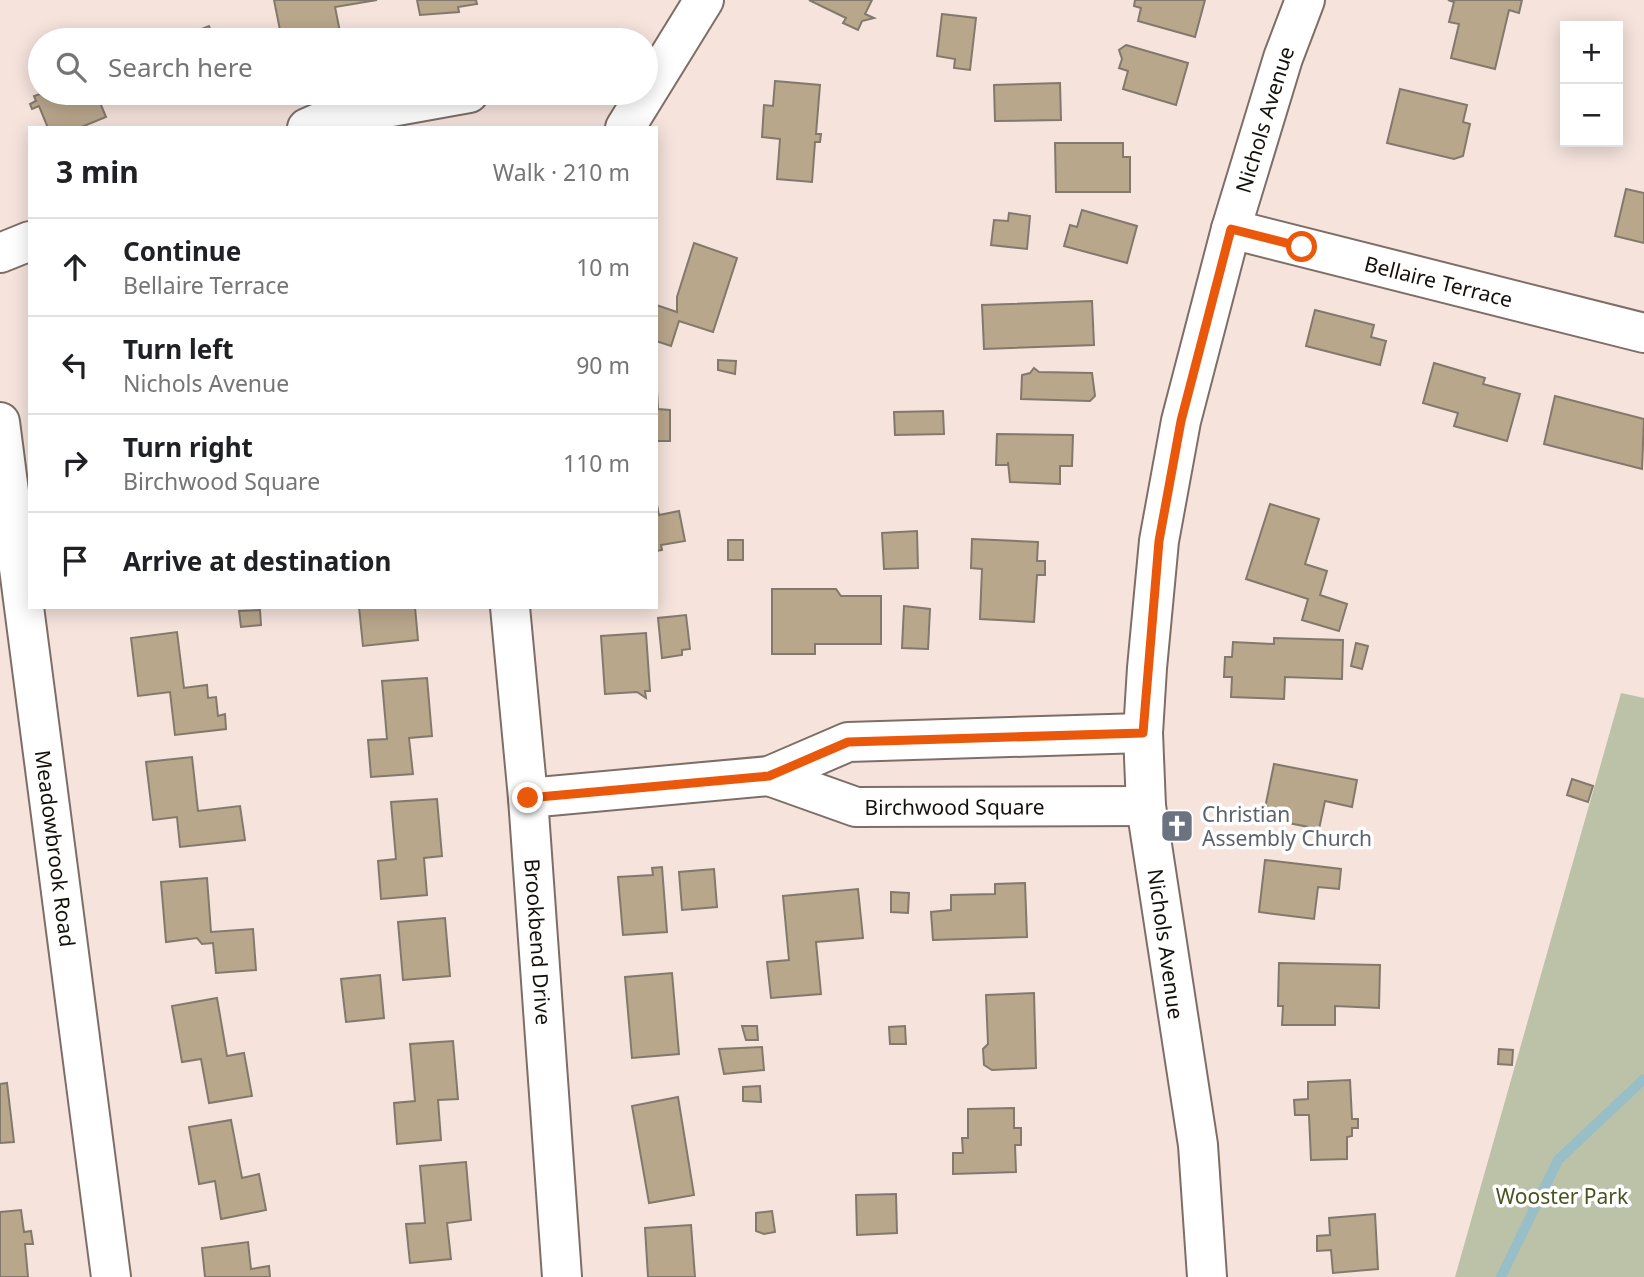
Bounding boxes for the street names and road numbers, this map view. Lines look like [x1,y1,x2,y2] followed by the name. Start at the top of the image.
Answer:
[1229,42,1300,196] street label: Nichols Avenue
[1361,249,1516,313] street label: Bellaire Terrace
[29,748,82,949] street label: Meadowbrook Road
[865,792,1045,821] street label: Birchwood Square
[518,858,558,1026] street label: Brookbend Drive
[1142,867,1190,1021] street label: Nichols Avenue

